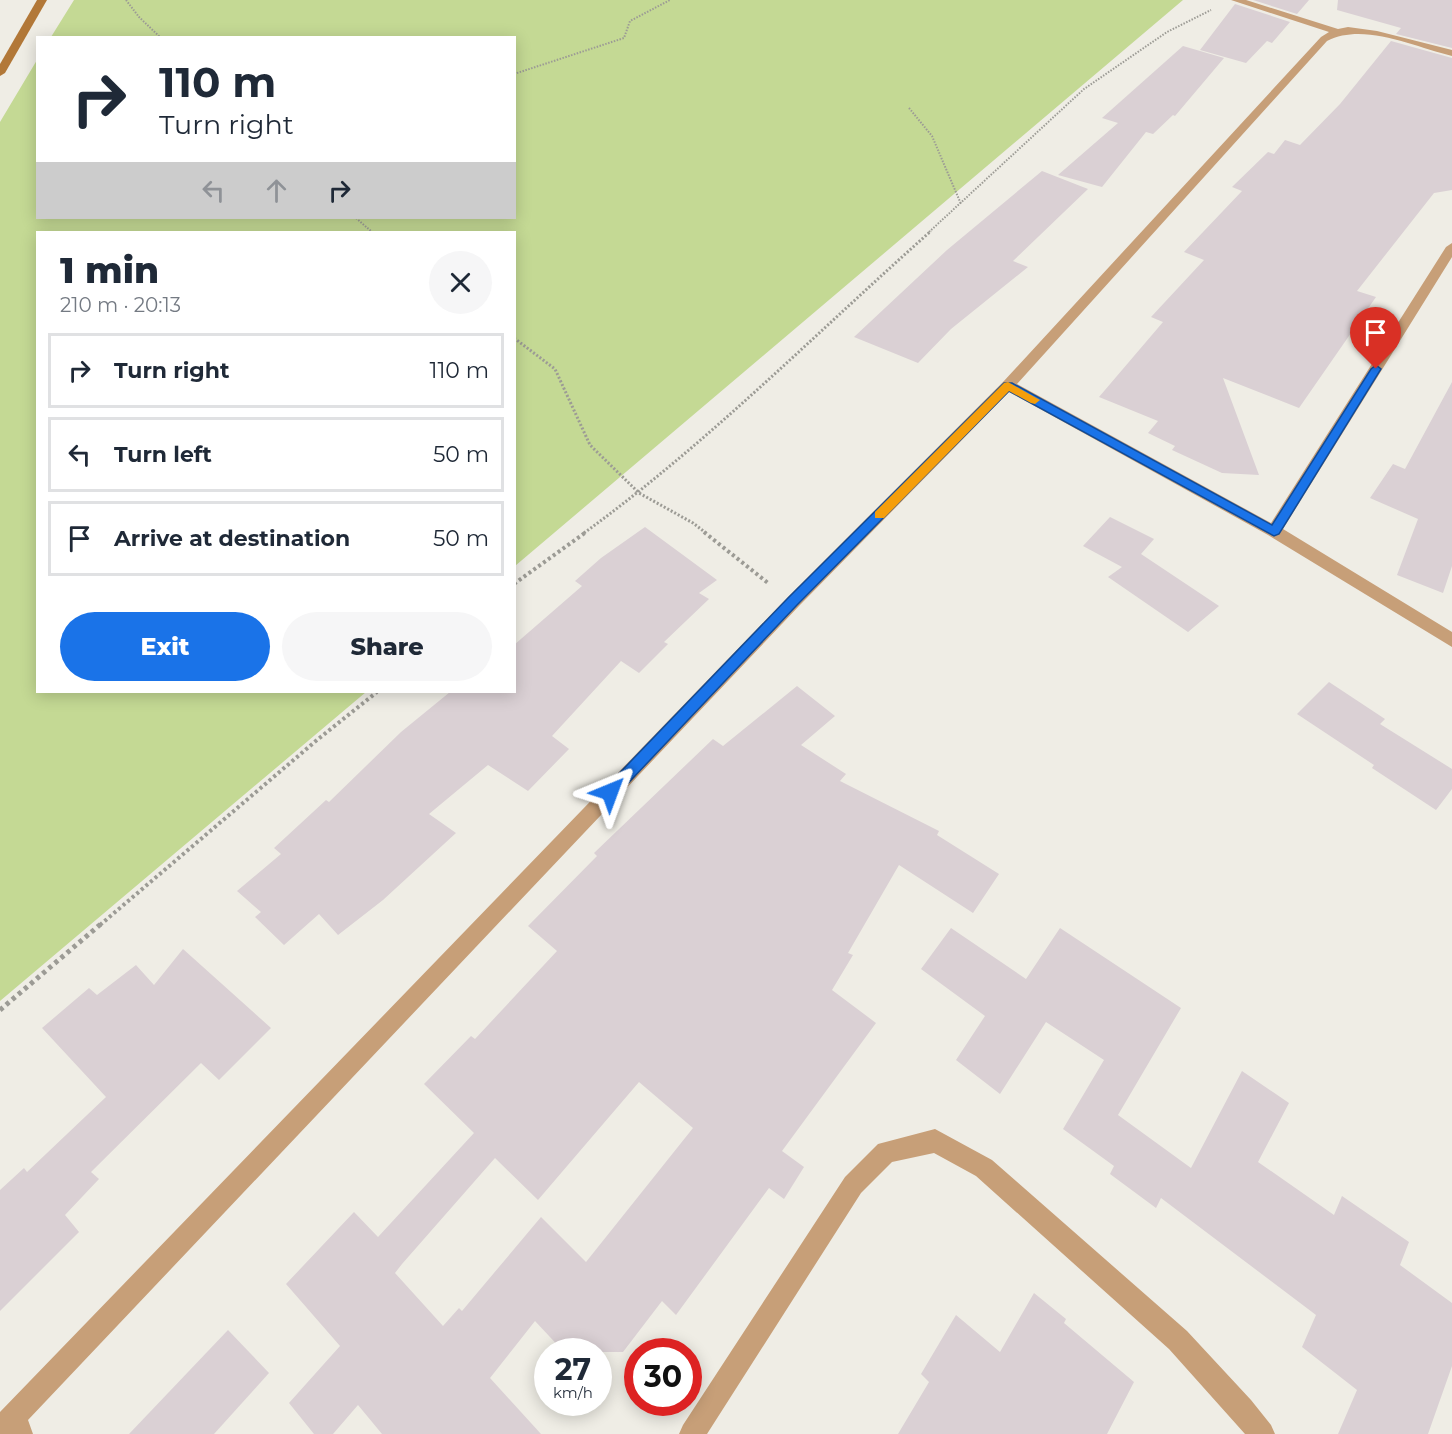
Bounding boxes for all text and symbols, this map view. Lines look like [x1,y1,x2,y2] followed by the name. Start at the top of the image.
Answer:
[159,56,276,108] text: 110 m
[60,60,138,138] icon: right
[159,108,294,141] text: Turn right
[197,174,230,207] icon: left
[260,174,293,207] icon: ahead
[323,174,356,207] icon: right
[60,248,159,292] text: 1 min
[429,251,492,314] button: close
[60,293,181,317] text: 210 m · 20:13
[1350,307,1401,369] pin
[1359,316,1392,349] icon: arrive
[63,354,96,387] icon: right
[114,357,229,384] text: Turn right
[429,357,489,384] text: 110 m
[63,438,96,471] icon: left
[114,441,212,468] text: Turn left
[433,441,489,468] text: 50 m
[63,522,96,555] icon: arrive
[114,525,350,552] text: Arrive at destination
[433,525,489,552] text: 50 m
[60,612,270,681] button: Exit
[282,612,492,681] button: Share
[578,760,642,824] position arrow
[624,1338,702,1416] speed limit sign: 30
[555,1351,591,1388] text: 27
[553,1383,593,1402] text: km/h

